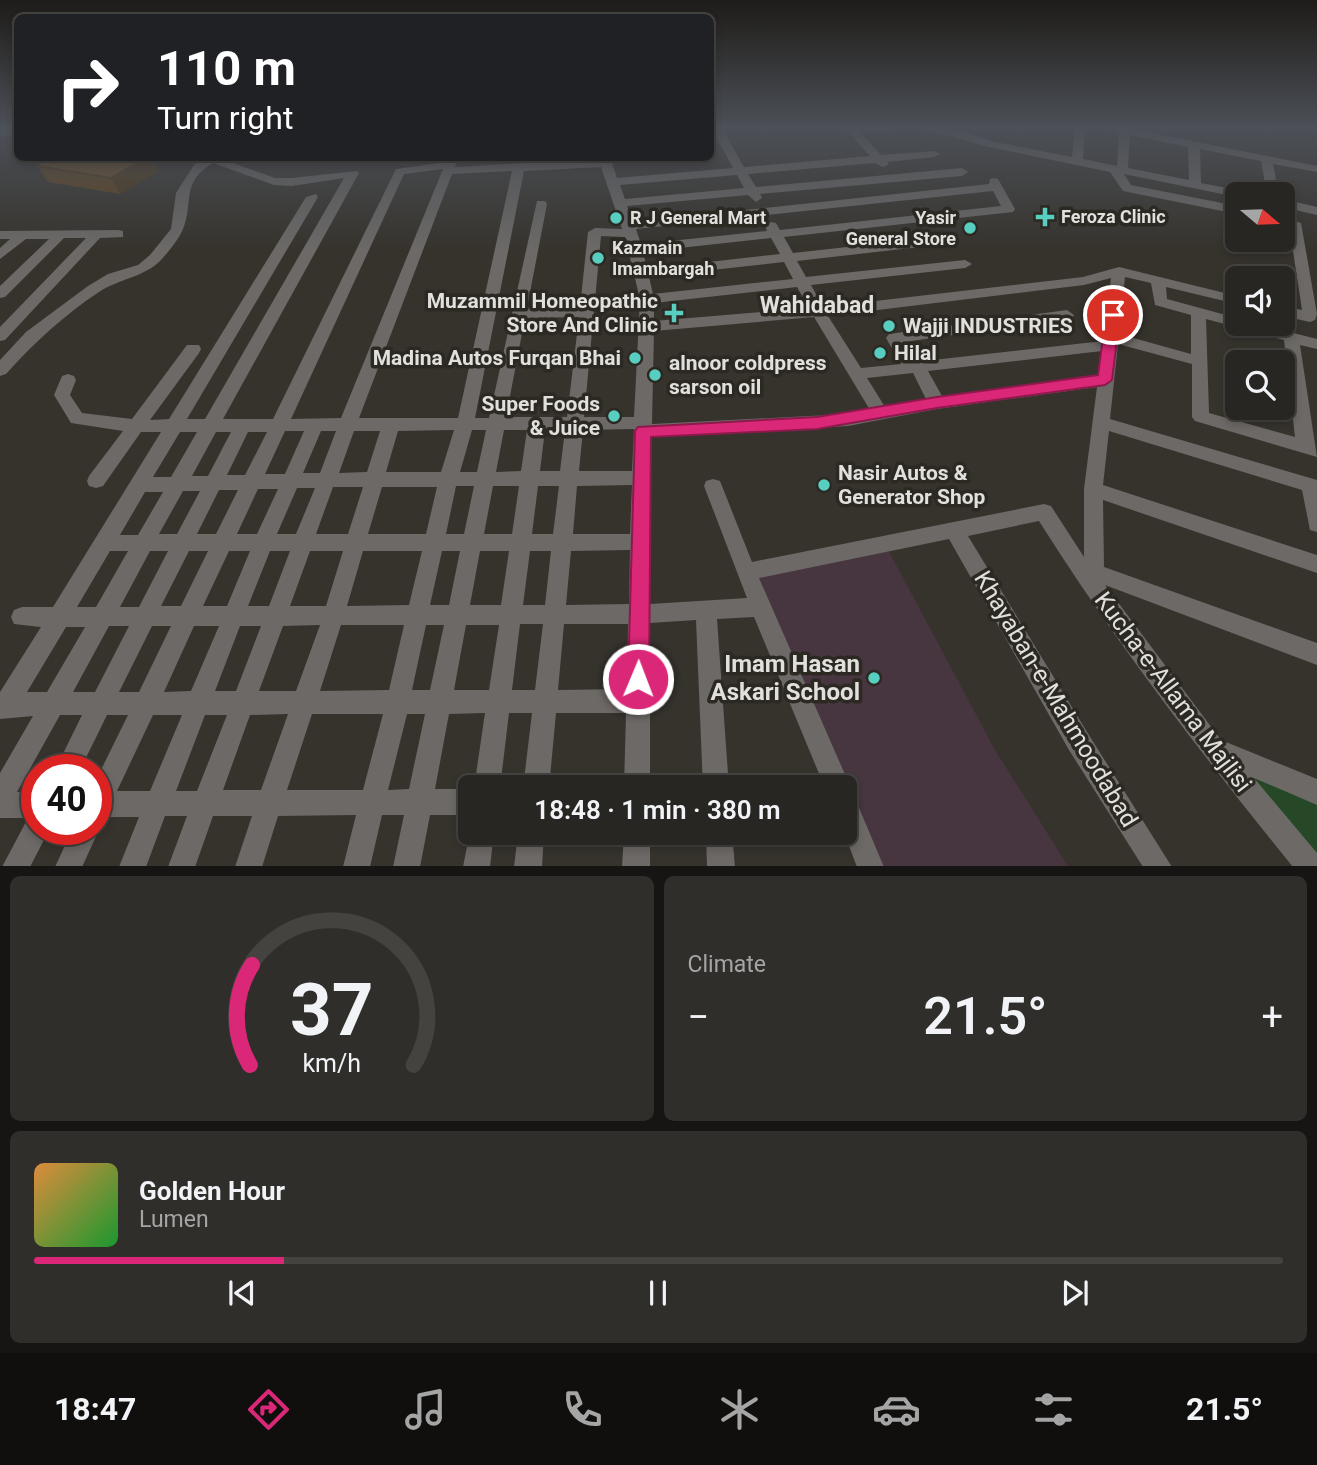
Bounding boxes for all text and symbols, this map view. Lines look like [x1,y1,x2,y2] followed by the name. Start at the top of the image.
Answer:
[157,40,296,97] text: 110 m
[42,42,133,133] icon: right
[157,99,293,137] text: Turn right
[1225,182,1295,252] north arrow
[1225,182,1295,420] map controls
[1061,206,1166,227] place label: Feroza Clinic
[630,207,766,228] place label: R J General Mart
[846,207,956,249] place label: Yasir General Store
[1035,207,1055,227] marker: Feroza Clinic
[608,210,624,226] marker: R J General Mart
[962,220,978,236] marker: Yasir General Store
[612,237,714,279] place label: Kazmain Imambargah
[590,250,606,266] marker: Kazmain Imambargah
[1225,266,1295,336] button: sound
[1083,285,1143,345] pin
[427,289,658,337] place label: Muzammil Homeopathic Store And Clinic
[760,292,874,319] district label: Wahidabad
[1094,296,1132,334] icon: arrive
[664,303,684,323] marker: Muzammil Homeopathic Store And Clinic
[903,314,1073,338] place label: Wajji INDUSTRIES
[881,318,897,334] marker: Wajji INDUSTRIES
[894,341,937,365] place label: Hilal
[872,345,888,361] marker: Hilal
[373,346,621,370] place label: Madina Autos Furqan Bhai
[627,350,643,366] marker: Madina Autos Furqan Bhai
[1225,350,1295,420] button: search
[669,351,827,399] place label: alnoor coldpress sarson oil
[647,367,663,383] marker: alnoor coldpress sarson oil
[482,392,600,440] place label: Super Foods & Juice
[606,408,622,424] marker: Super Foods & Juice
[838,461,985,509] place label: Nasir Autos & Generator Shop
[816,477,832,493] marker: Nasir Autos & Generator Shop
[968,566,1144,832] street label: Khayaban-e-Mahmoodabad
[1089,587,1257,797] street label: Kucha-e-Allama Majlisi
[601,642,675,716] position arrow
[711,650,860,706] place label: Imam Hasan Askari School
[866,670,882,686] marker: Imam Hasan Askari School
[21,754,112,845] speed limit sign: 40
[534,795,781,825] text: 18:48 · 1 min · 380 m
[688,951,766,978] text: Climate
[290,967,374,1053] text: 37
[923,986,1047,1047] text: 21.5°
[688,995,709,1039] text: −
[1261,995,1283,1039] text: +
[302,1048,361,1077] text: km/h
[139,1176,285,1206] text: Golden Hour
[139,1206,209,1233] text: Lumen
[223,1274,261,1312] icon: previous
[639,1274,677,1312] icon: pause
[1056,1274,1094,1312] icon: next
[244,1385,293,1434] icon: directions
[401,1385,450,1434] icon: music
[558,1385,607,1434] icon: phone
[715,1385,764,1434] icon: climate
[872,1385,921,1434] icon: car
[1029,1385,1078,1434] icon: filters
[54,1390,136,1428] text: 18:47
[1186,1390,1263,1428] text: 21.5°

